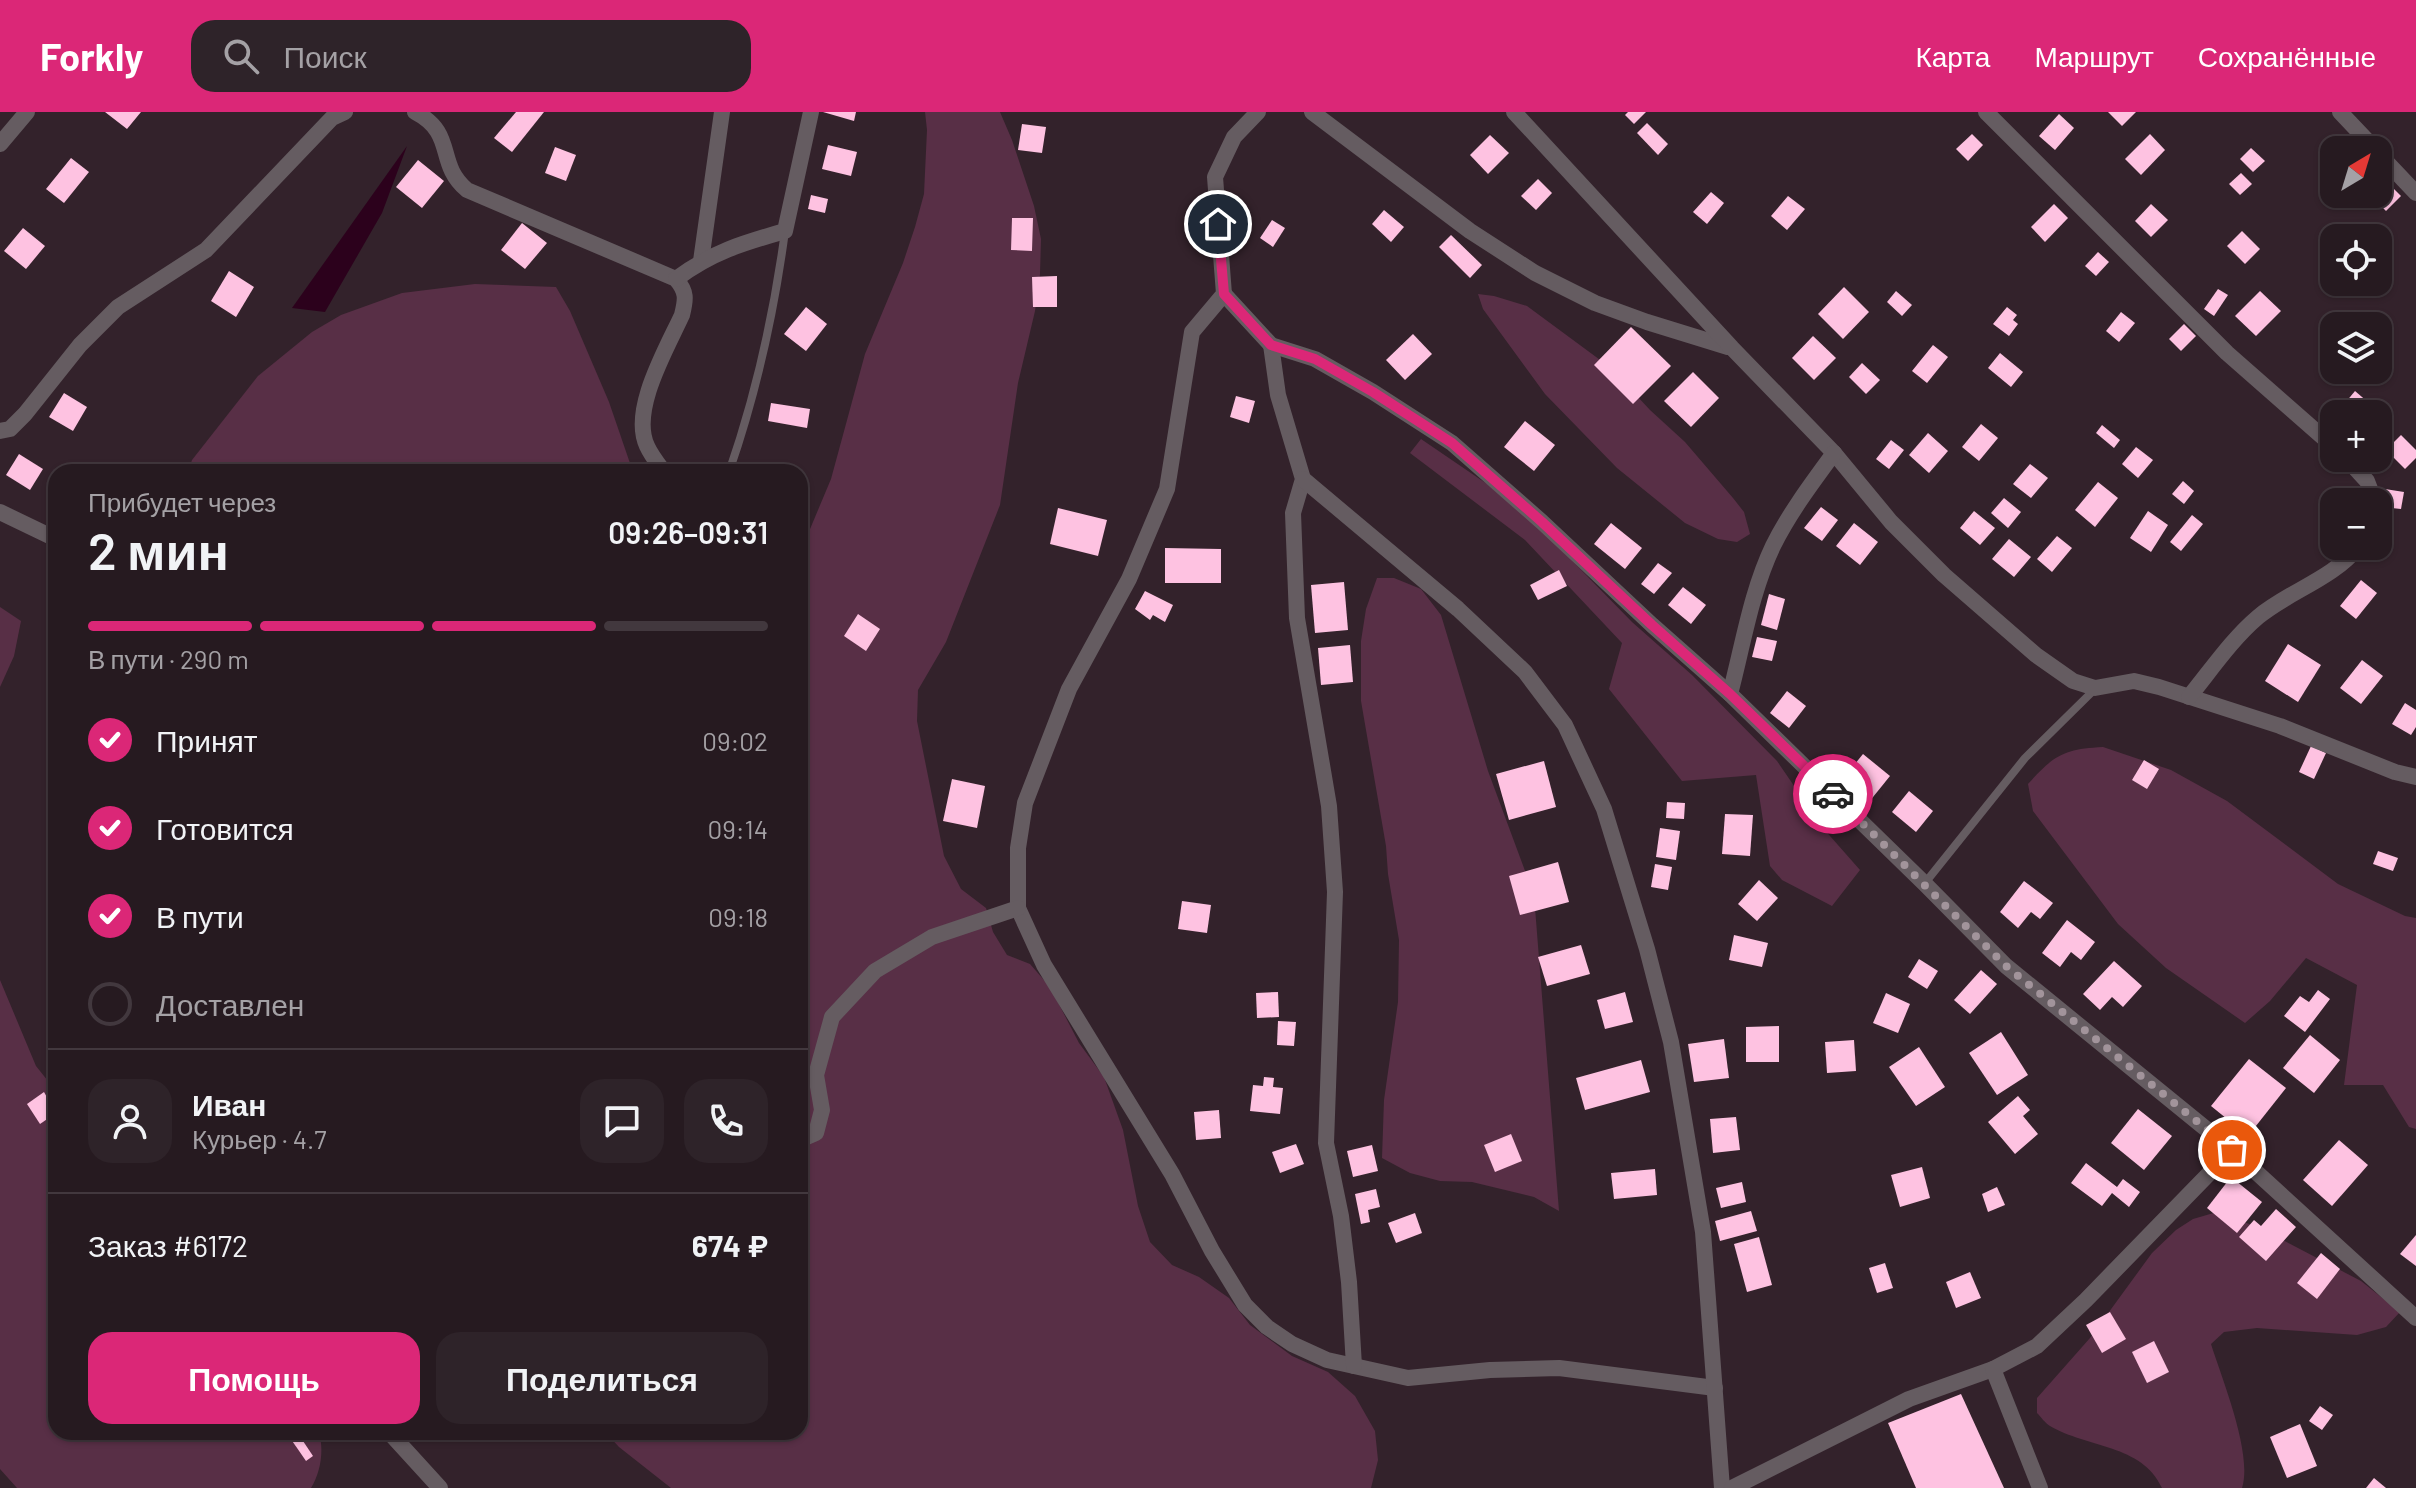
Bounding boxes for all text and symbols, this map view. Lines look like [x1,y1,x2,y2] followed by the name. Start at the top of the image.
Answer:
[191,20,751,92] search box
[40,33,143,79] text: Forkly
[219,34,263,78] icon: search
[283,38,367,74] text: Поиск
[1915,39,1990,73] text: Карта
[2034,39,2154,73] text: Маршрут
[2198,39,2376,73] text: Сохранённые
[2320,136,2392,208] north arrow
[2320,136,2392,560] map controls
[1184,190,1252,258] pin
[1196,202,1240,246] icon: home
[2320,224,2392,296] button: locate
[2320,312,2392,384] button: layers
[2320,400,2392,472] button: +
[88,486,276,517] text: Прибудет через
[2320,488,2392,560] button: −
[608,514,768,550] text: 09:26–09:31
[88,518,229,580] text: 2 мин
[88,643,249,674] text: В пути · 290 m
[88,718,132,762] icon: check
[156,722,258,758] text: Принят
[702,725,768,756] text: 09:02
[1793,754,1873,834] courier
[1811,772,1855,816] icon: car
[88,806,132,850] icon: check
[156,810,294,846] text: Готовится
[708,813,768,844] text: 09:14
[88,894,132,938] icon: check
[156,898,244,934] text: В пути
[708,901,768,932] text: 09:18
[156,986,304,1022] text: Доставлен
[88,1079,172,1163] button: person
[580,1079,664,1163] button: chat
[684,1079,768,1163] button: phone
[192,1086,266,1122] text: Иван
[2198,1116,2266,1184] pin
[192,1123,327,1154] text: Курьер · 4.7
[2210,1128,2254,1172] icon: bag
[88,1227,248,1263] text: Заказ #6172
[692,1227,768,1263] text: 674 ₽
[88,1332,420,1424] button: Помощь
[436,1332,768,1424] button: Поделиться

